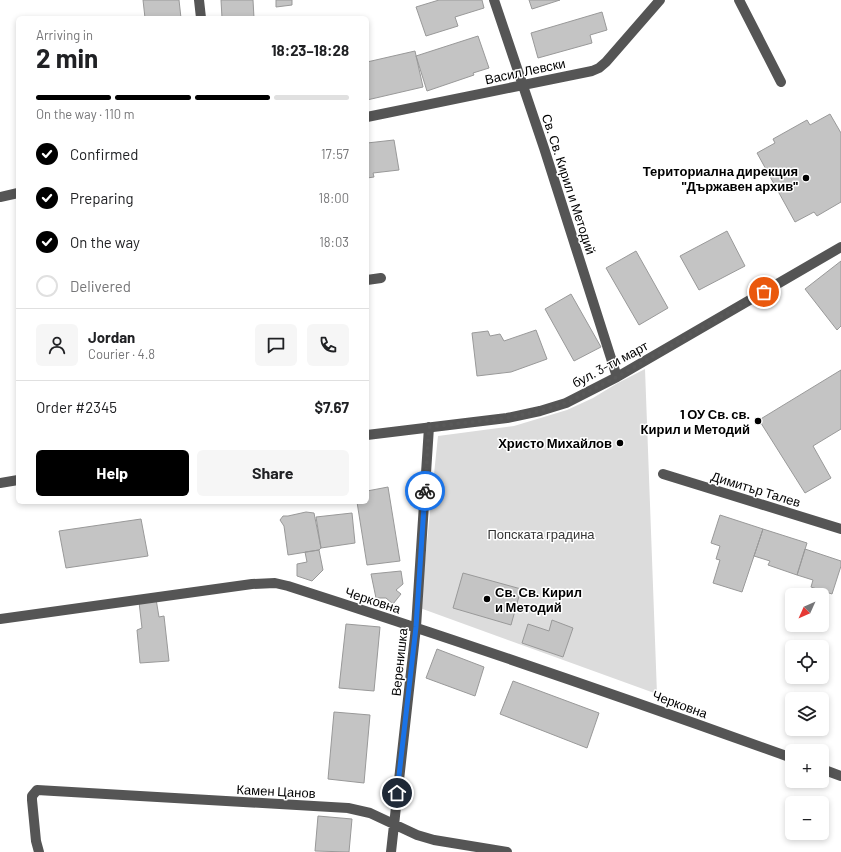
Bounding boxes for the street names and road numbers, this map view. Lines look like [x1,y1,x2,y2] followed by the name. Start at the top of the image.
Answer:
[483,55,567,87] street label: Васил Левски
[539,112,599,256] street label: Св. Св. Кирил и Методий
[569,337,651,391] street label: бул. 3-ти март
[709,468,803,510] street label: Димитър Талев
[343,584,404,617] street label: Черковна
[387,626,411,697] street label: Веренишка
[650,687,710,722] street label: Черковна
[236,781,316,801] street label: Камен Цанов

